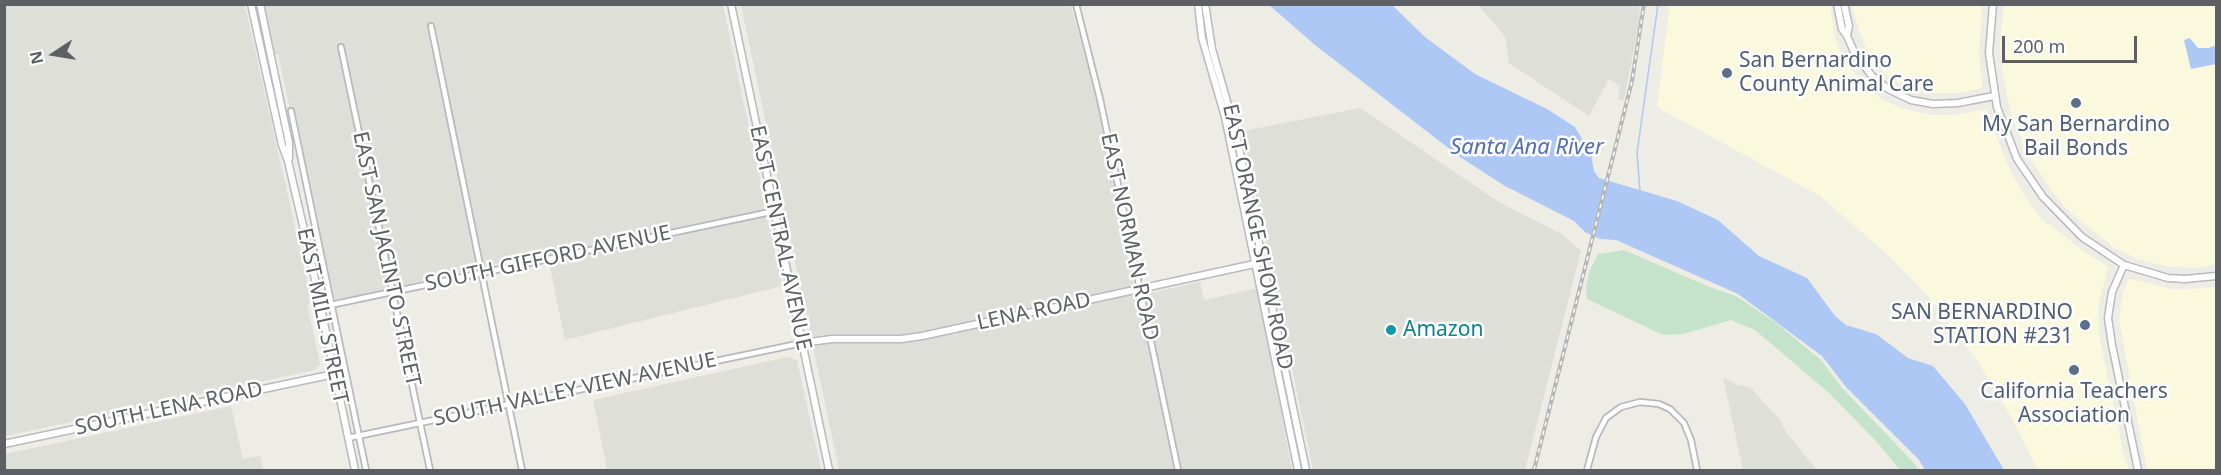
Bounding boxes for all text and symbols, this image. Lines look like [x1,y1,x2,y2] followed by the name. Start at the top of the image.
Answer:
[24,24,84,84] north arrow
[2005,24,2140,62] scale bar
[2013,34,2065,58] text: 200 m
[1739,48,1934,98] place label: San Bernardino County Animal Care
[24,49,49,66] text: N
[1720,66,1734,80] marker: San Bernardino County Animal Care
[2069,96,2083,110] marker: My San Bernardino Bail Bonds
[1216,102,1298,372] street label: EAST ORANGE SHOW ROAD
[1982,112,2170,162] place label: My San Bernardino Bail Bonds
[744,123,816,353] street label: EAST CENTRAL AVENUE
[347,129,425,389] street label: EAST SAN JACINTO STREET
[1095,131,1163,343] street label: EAST NORMAN ROAD
[1450,135,1604,161] water label: Santa Ana River
[423,221,673,297] street label: SOUTH GIFFORD AVENUE
[291,226,353,406] street label: EAST MILL STREET
[975,288,1093,336] street label: LENA ROAD
[1891,300,2073,350] place label: SAN BERNARDINO STATION #231
[1403,317,1483,343] place label: Amazon
[2078,318,2092,332] marker: SAN BERNARDINO STATION #231
[1384,323,1398,337] marker: Amazon
[431,348,719,432] street label: SOUTH VALLEY VIEW AVENUE
[2067,363,2081,377] marker: California Teachers Association
[73,377,265,441] street label: SOUTH LENA ROAD
[1980,379,2168,429] place label: California Teachers Association

